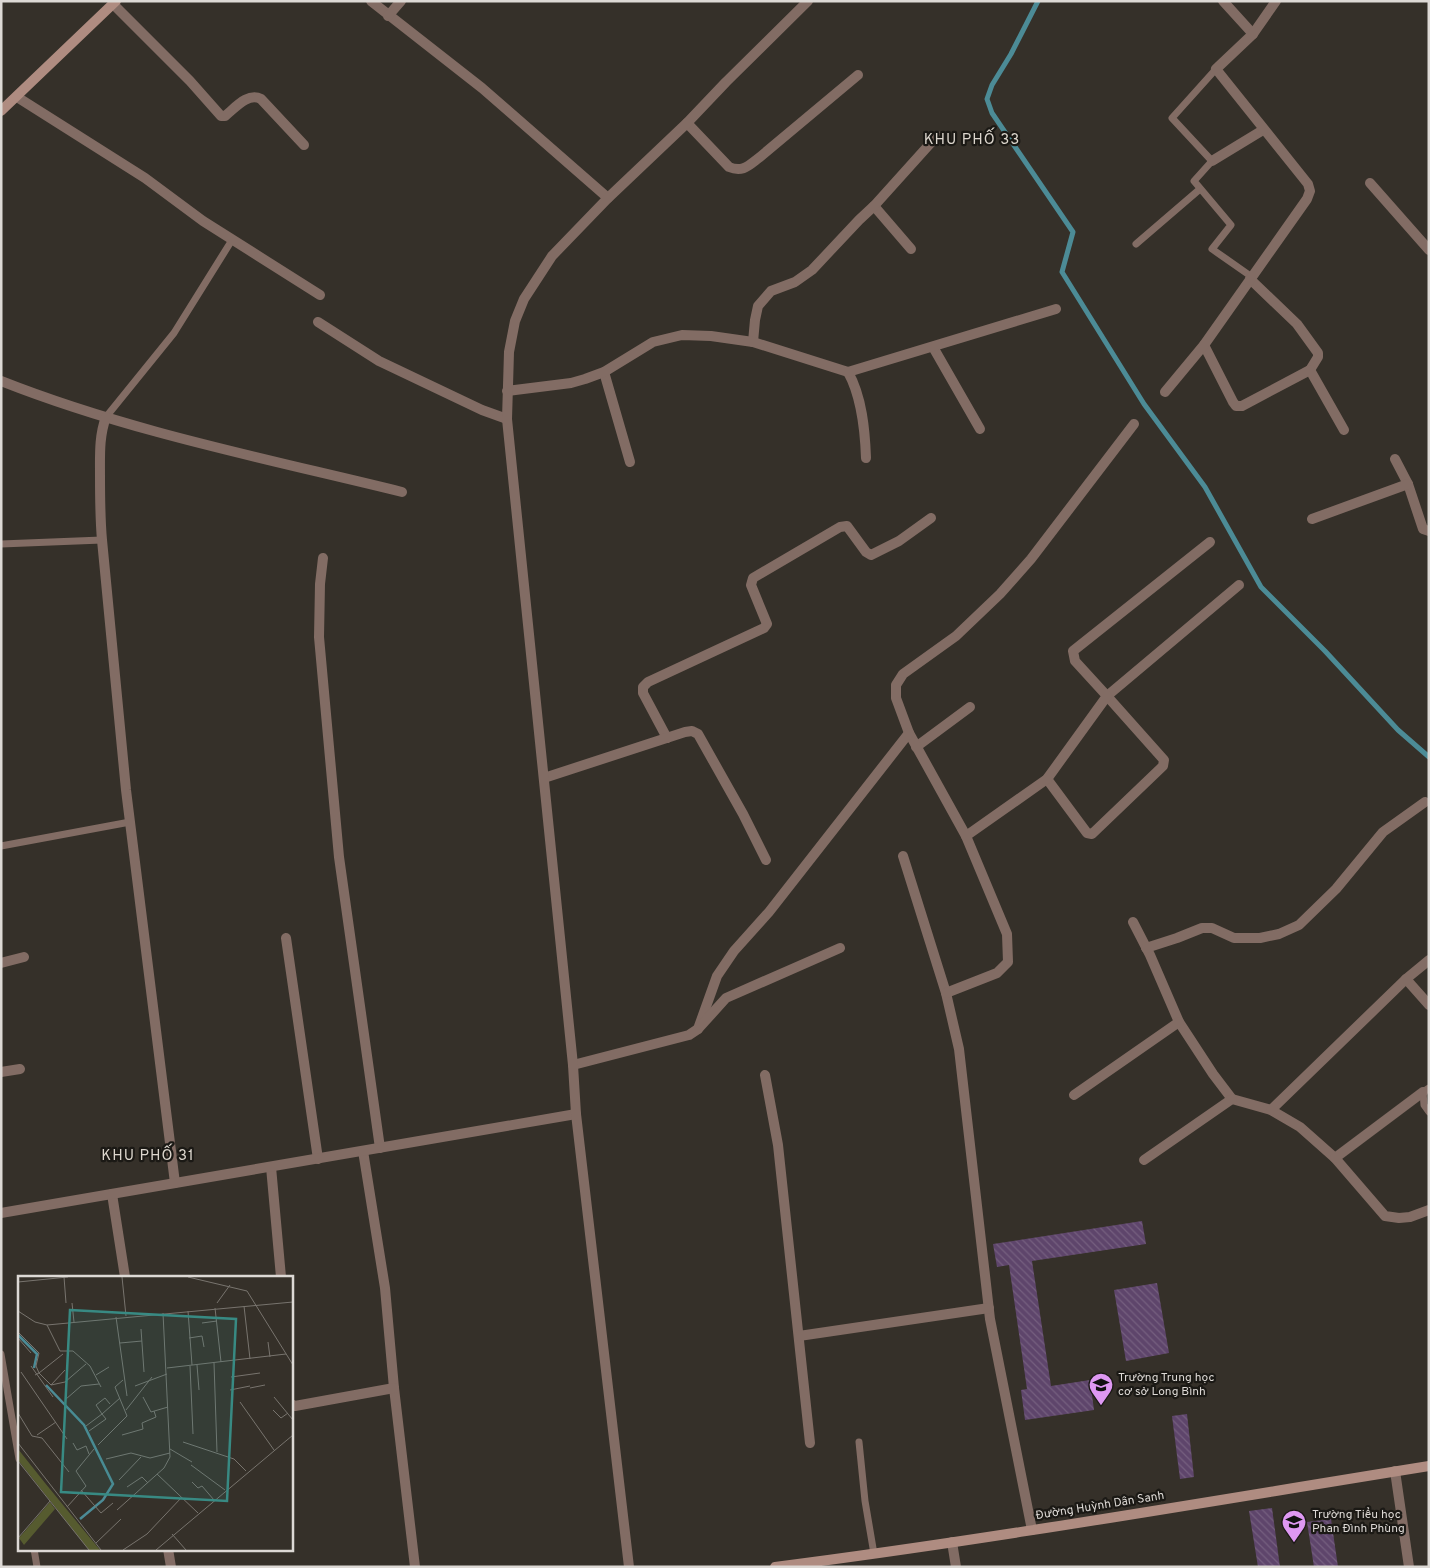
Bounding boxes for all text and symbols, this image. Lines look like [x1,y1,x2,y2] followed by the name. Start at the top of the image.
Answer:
[924,127,1020,150] district label: KHU PHỐ 33
[101,1143,195,1166] district label: KHU PHỐ 31
[18,1276,292,1550] inset map
[1118,1370,1215,1400] place label: Trường Trung học cơ sở Long Bình
[1088,1372,1114,1406] school or university icon: Trường Trung học cơ sở Long Bình
[1035,1488,1165,1524] street label: Đường Huỳnh Dân Sanh
[1312,1507,1405,1537] place label: Trường Tiểu học Phan Đình Phùng
[1281,1509,1307,1543] school or university icon: Trường Tiểu học Phan Đình Phùng

